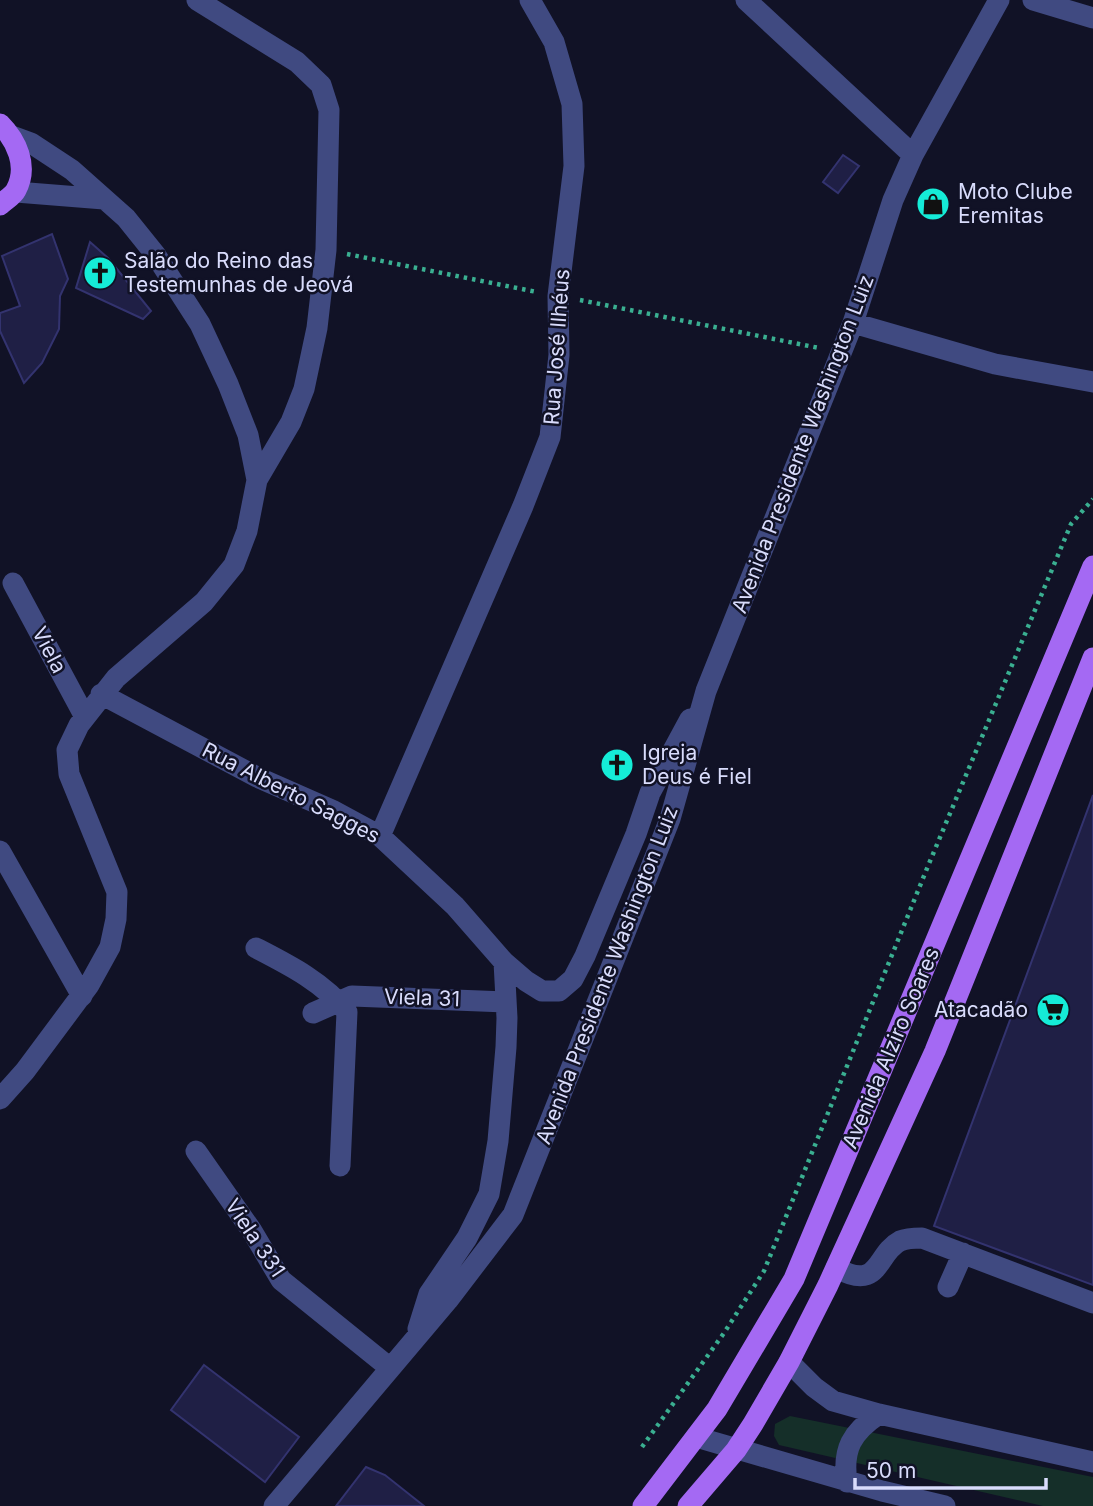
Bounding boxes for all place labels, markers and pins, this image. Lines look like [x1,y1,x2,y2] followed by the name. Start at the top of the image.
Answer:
[958,179,1073,228] place label: Moto Clube Eremitas
[914,185,952,223] shop icon: Moto Clube Eremitas
[124,248,353,297] place label: Salão do Reino das Testemunhas de Jeová
[81,254,119,292] church icon: Salão do Reino das Testemunhas de Jeová
[642,740,752,789] place label: Igreja Deus é Fiel
[598,746,636,784] church icon: Igreja Deus é Fiel
[1034,991,1072,1029] supermarket icon: Atacadão
[934,997,1028,1022] place label: Atacadão

